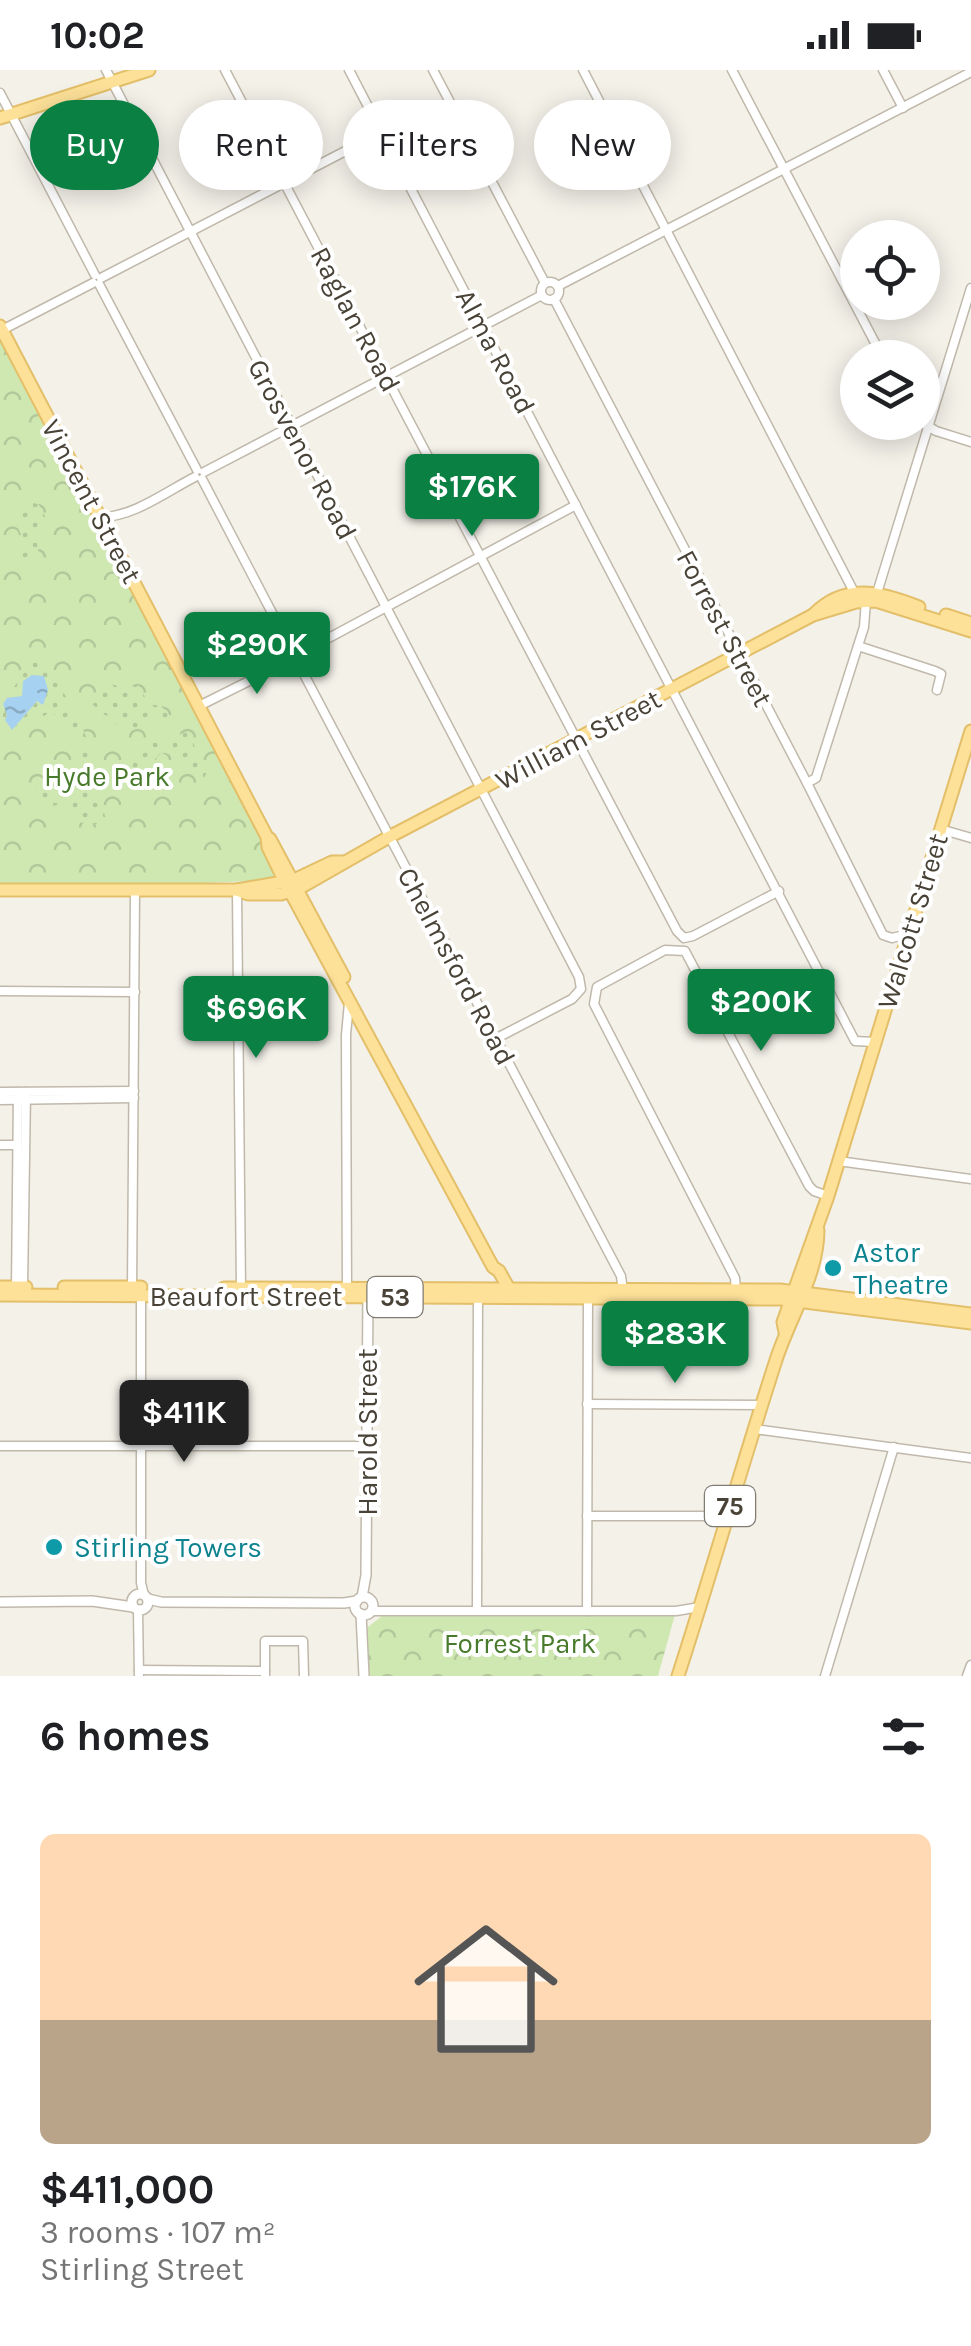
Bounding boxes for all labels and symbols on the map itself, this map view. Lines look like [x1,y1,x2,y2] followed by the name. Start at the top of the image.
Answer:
[304,241,408,397] street label: Raglan Road
[449,283,542,419] street label: Alma Road
[241,353,364,545] street label: Grosvenor Road
[35,414,149,589] street label: Vincent Street
[402,454,542,539] pin: $176K
[669,544,780,712] street label: Forrest Street
[187,612,327,697] pin: $290K
[490,682,667,797] street label: William Street
[44,760,170,793] park label: Hyde Park
[870,829,955,1013] street label: Walcott Street
[391,862,523,1071] street label: Chelmsford Road
[691,969,831,1054] pin: $200K
[186,976,326,1061] pin: $696K
[853,1236,949,1301] place label: Astor Theatre
[822,1257,844,1279] marker: Astor Theatre
[368,1277,422,1317] road number: 53
[149,1280,343,1313] street label: Beaufort Street
[605,1301,745,1386] pin: $283K
[351,1348,384,1516] street label: Harold Street
[114,1380,254,1465] pin: $411K
[705,1486,755,1526] road number: 75
[74,1531,262,1564] place label: Stirling Towers
[43,1536,65,1558] marker: Stirling Towers
[444,1627,596,1660] park label: Forrest Park

